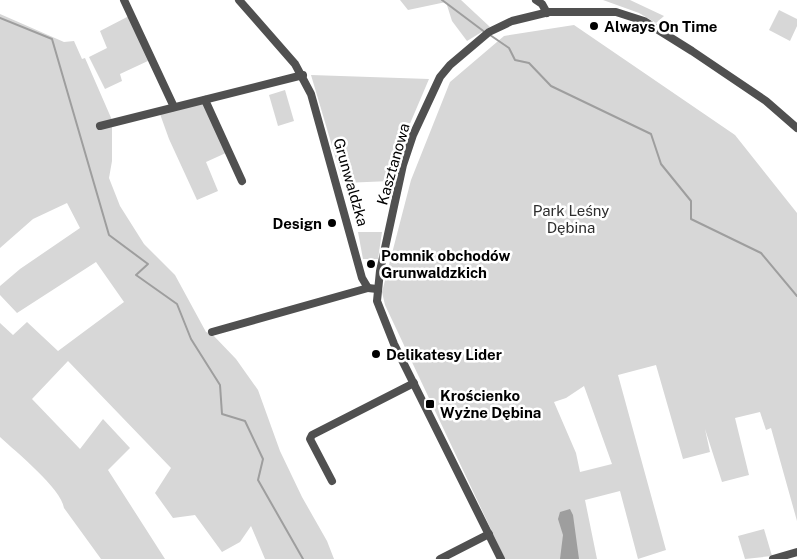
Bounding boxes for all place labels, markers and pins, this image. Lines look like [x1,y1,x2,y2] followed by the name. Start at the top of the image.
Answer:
[604,18,717,35] place label: Always On Time
[588,20,600,32] marker: Always On Time
[272,215,322,232] place label: Design
[326,217,338,229] marker: Design
[381,247,511,281] place label: Pomnik obchodów Grunwaldzkich
[365,258,377,270] marker: Pomnik obchodów Grunwaldzkich
[386,346,502,363] place label: Delikatesy Lider
[370,348,382,360] marker: Delikatesy Lider
[440,387,541,421] place label: Krościenko Wyżne Dębina
[424,398,436,410] marker: Krościenko Wyżne Dębina

